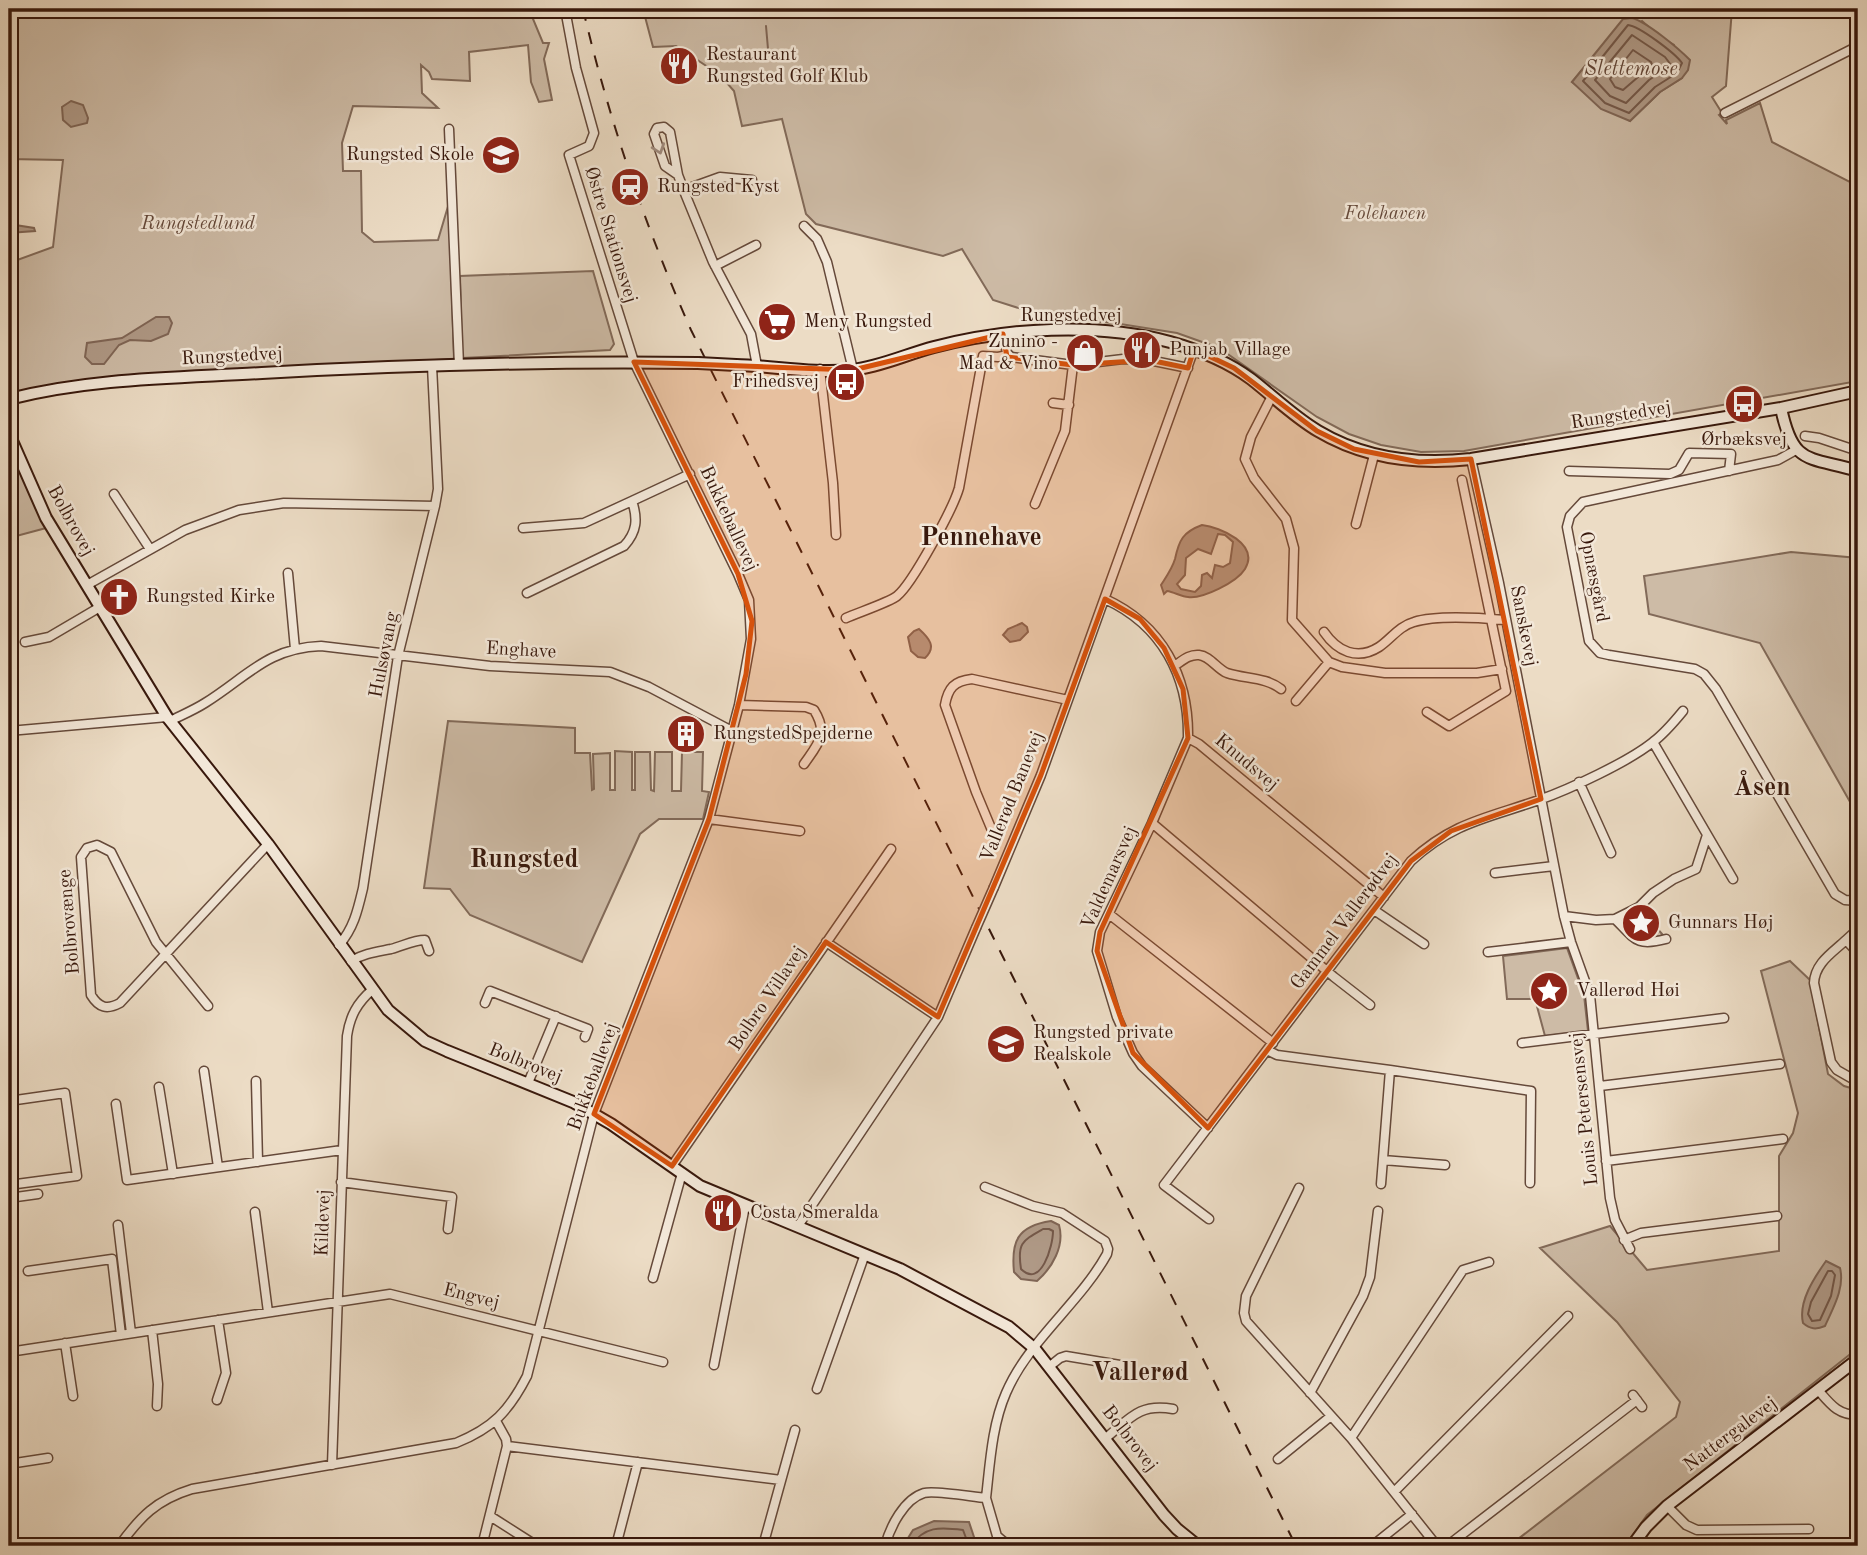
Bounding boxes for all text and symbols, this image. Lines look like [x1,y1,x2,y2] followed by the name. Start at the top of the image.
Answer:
[658,45,700,87] restaurant icon: Restaurant Rungsted Golf Klub
[706,46,868,87] place label: Restaurant Rungsted Golf Klub
[1584,59,1678,80] water label: Slettemose
[480,134,522,176] school or university icon: Rungsted Skole
[651,143,665,155] one-way arrow
[346,146,474,165] place label: Rungsted Skole
[580,165,640,305] street label: Østre Stationsvej
[609,166,651,208] station icon: Rungsted Kyst
[657,178,779,197] place label: Rungsted Kyst
[1343,205,1426,224] park label: Folehaven
[140,215,256,234] park label: Rungstedlund
[756,301,798,343] supermarket icon: Meny Rungsted
[1020,307,1122,326] street label: Rungstedvej
[804,313,932,332] place label: Meny Rungsted
[1121,329,1163,371] restaurant icon: Punjab Village
[1064,332,1106,374] shop icon: Zunino - Mad & Vino
[959,333,1058,374] place label: Zunino - Mad & Vino
[1169,341,1290,360] place label: Punjab Village
[181,345,283,369] street label: Rungstedvej
[825,361,867,403] bus stop icon: Frihedsvej
[732,373,819,392] place label: Frihedsvej
[1723,383,1765,425] bus stop icon: Ørbæksvej
[1569,399,1673,433] street label: Rungstedvej
[1701,431,1787,450] place label: Ørbæksvej
[695,463,761,575] street label: Bukkeballevej
[43,482,97,560] street label: Bolbrovej
[920,525,1042,551] district label: Pennehave
[1575,530,1611,624] street label: Opnæsgård
[98,576,140,618] church icon: Rungsted Kirke
[1506,584,1540,668] street label: Sanskevej
[146,588,275,607] place label: Rungsted Kirke
[367,610,403,700] street label: Hulsøvang
[485,640,557,662] street label: Enghave
[665,713,707,755] building icon: RungstedSpejderne
[713,725,873,744] place label: RungstedSpejderne
[978,729,1048,865] street label: Vallerød Banevej
[1210,731,1282,795] street label: Knudsvej
[1733,770,1791,801] district label: Åsen
[1079,824,1141,932] street label: Valdemarsvej
[469,847,579,873] district label: Rungsted
[1288,850,1402,994] street label: Gammel Vallerødvej
[56,868,84,976] street label: Bolbrovænge
[1620,902,1662,944] place icon: Gunnars Høj
[1668,914,1774,933] place label: Gunnars Høj
[726,943,810,1055] street label: Bolbro Villavej
[1528,970,1570,1012] place icon: Vallerød Høi
[1576,982,1680,1001] place label: Vallerød Høi
[566,1020,622,1134] street label: Bukkeballevej
[985,1023,1027,1065] school or university icon: Rungsted private Realskole
[1033,1024,1173,1065] place label: Rungsted private Realskole
[1567,1031,1603,1187] street label: Louis Petersensvej
[485,1041,565,1087] street label: Bolbrovej
[313,1189,335,1257] street label: Kildevej
[702,1192,744,1234] restaurant icon: Costa Smeralda
[750,1204,880,1223] place label: Costa Smeralda
[441,1281,501,1313] street label: Engvej
[1091,1360,1189,1386] district label: Vallerød
[1681,1394,1781,1476] street label: Nattergalevej
[1098,1402,1160,1476] street label: Bolbrovej

